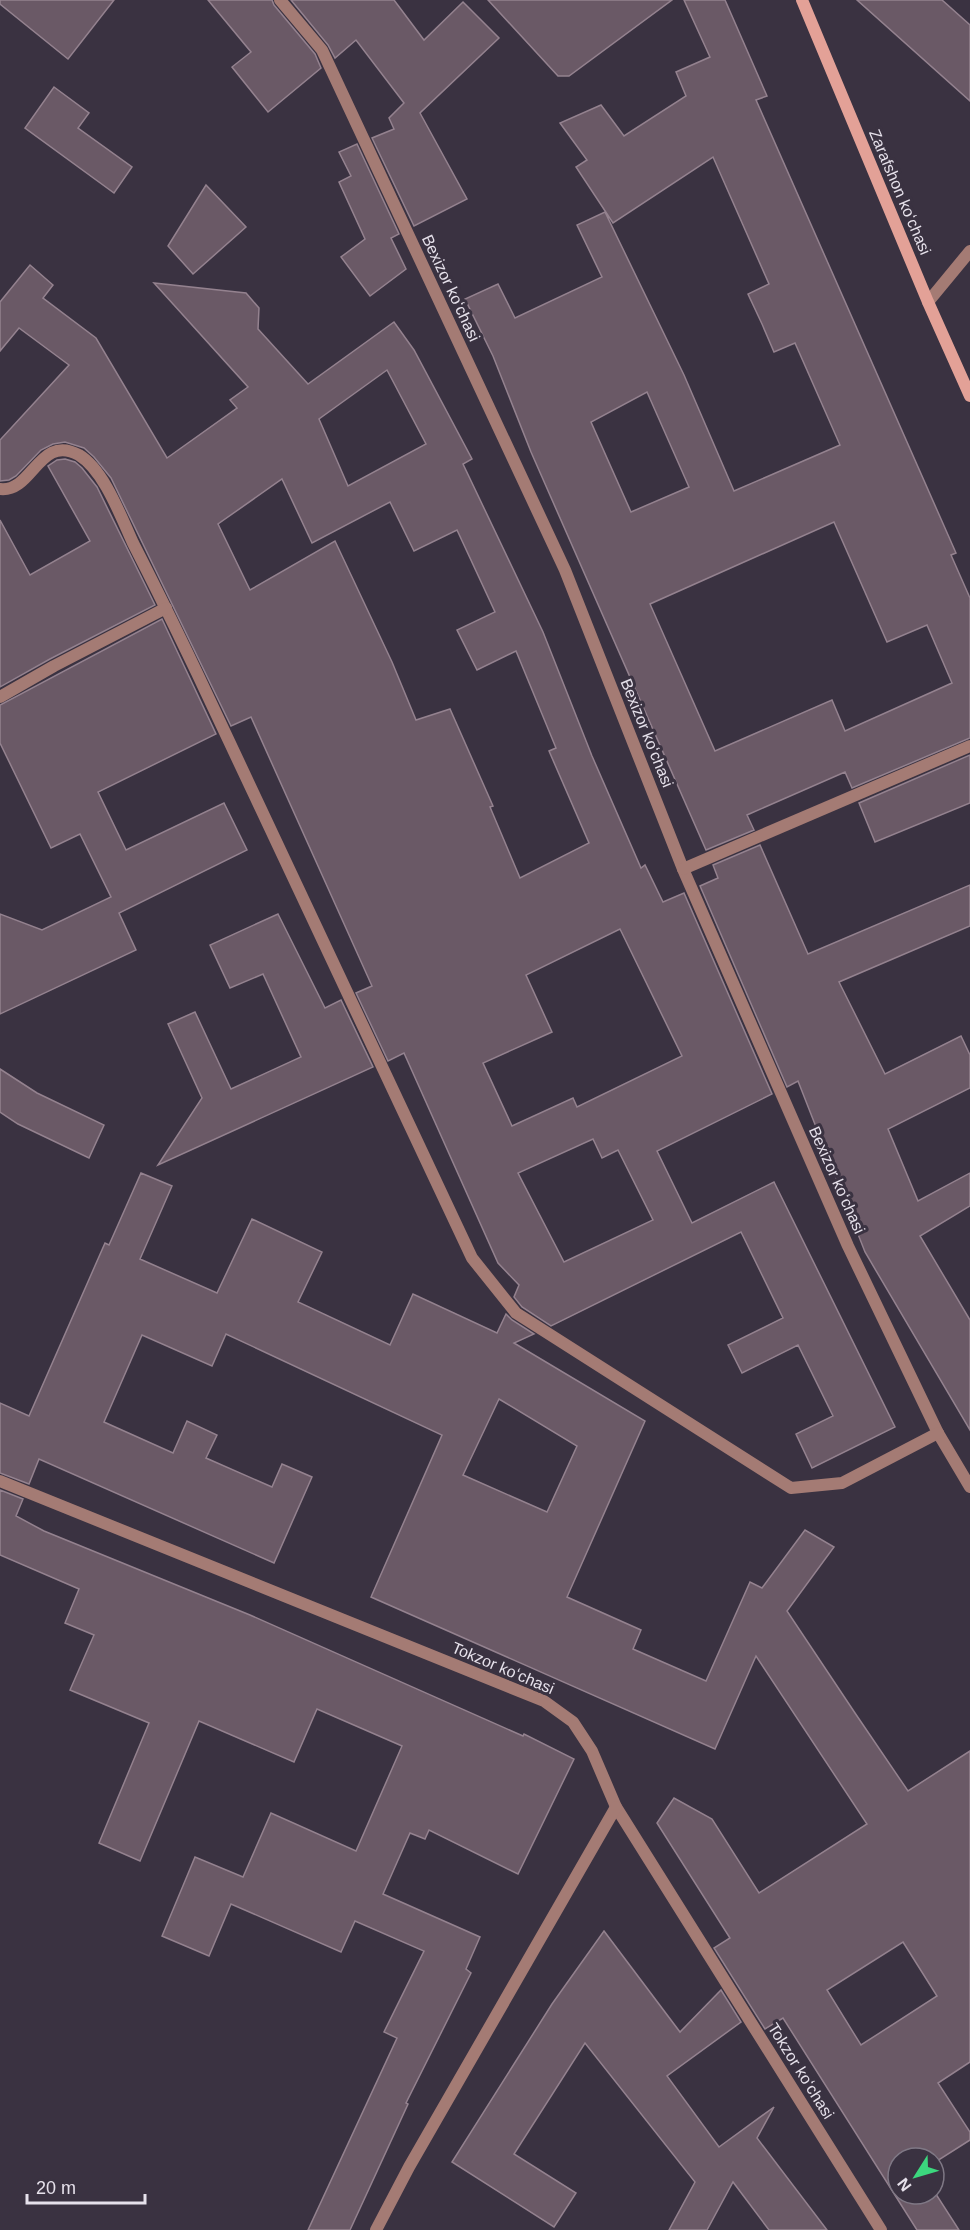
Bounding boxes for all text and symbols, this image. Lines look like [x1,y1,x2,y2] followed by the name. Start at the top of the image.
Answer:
[866,127,934,257] street label: Zarafshon koʻchasi
[419,232,483,344] street label: Bexizor koʻchasi
[617,676,677,790] street label: Bexizor koʻchasi
[806,1124,868,1236] street label: Bexizor koʻchasi
[449,1639,557,1697] street label: Tokzor koʻchasi
[765,2020,837,2122] street label: Tokzor koʻchasi
[886,2146,946,2206] north arrow
[27,2167,146,2205] scale bar
[894,2175,915,2194] text: N
[36,2178,76,2198] text: 20 m

